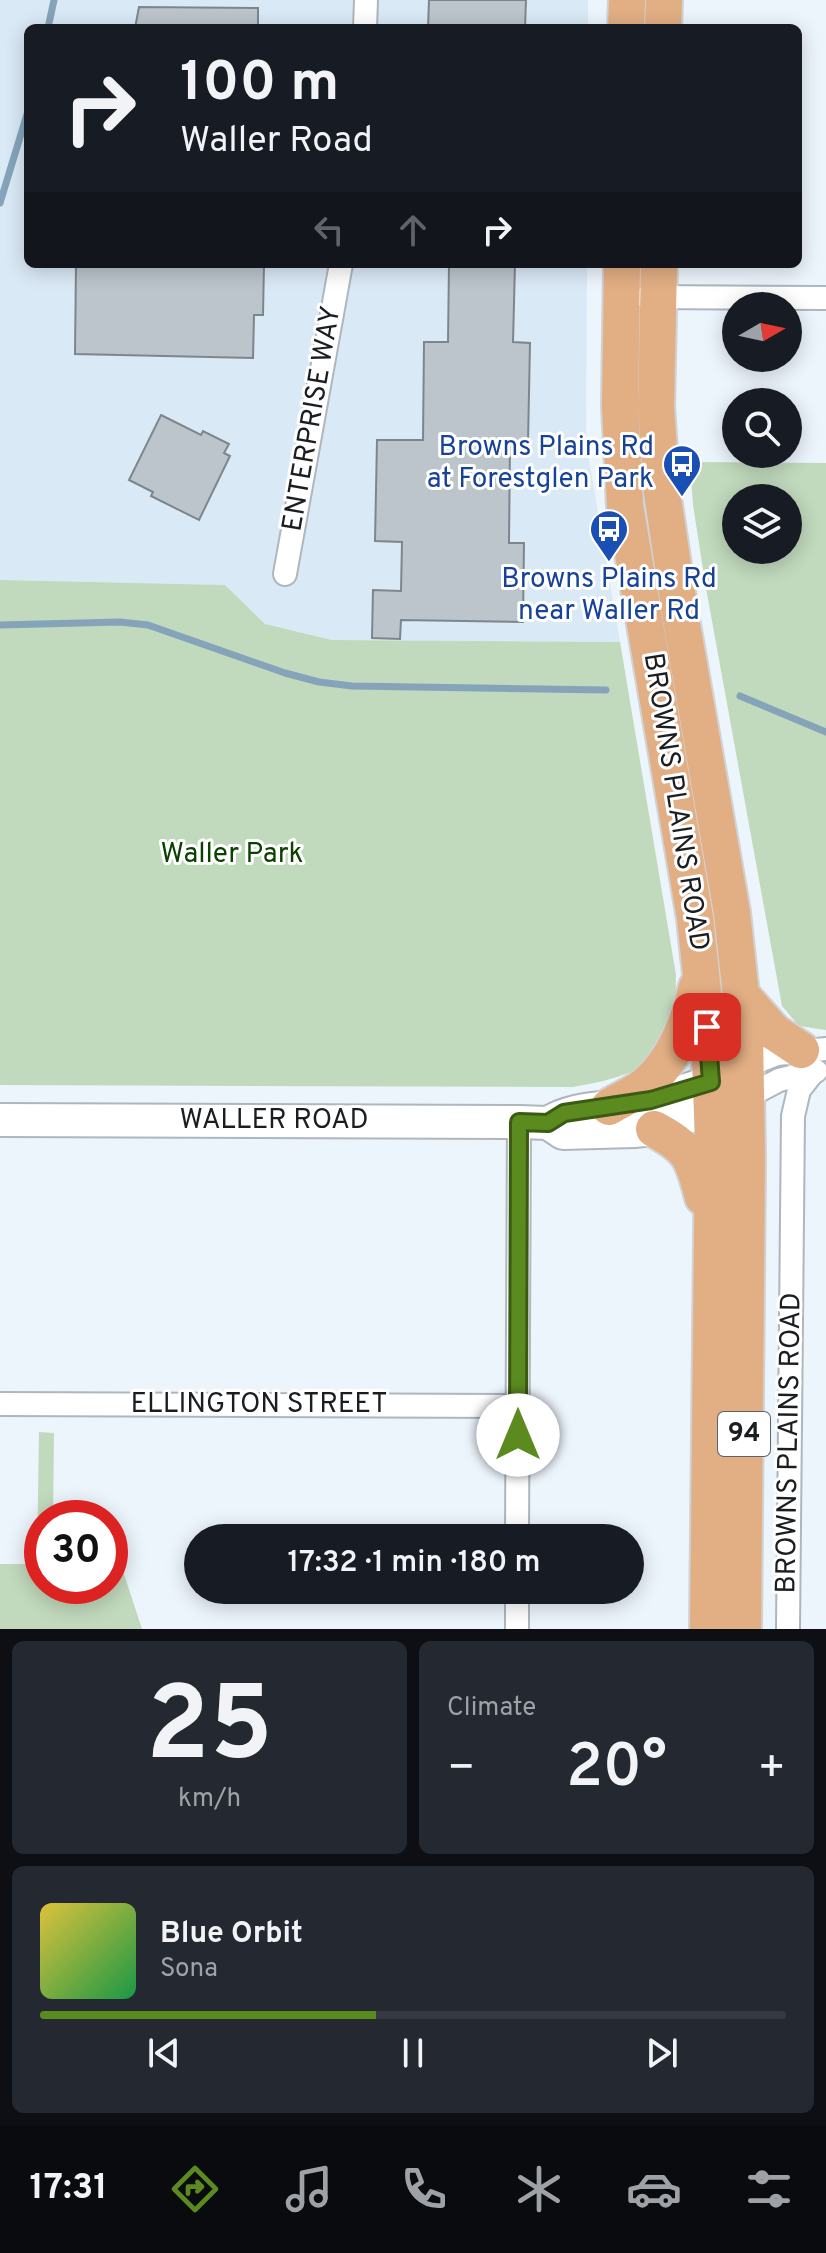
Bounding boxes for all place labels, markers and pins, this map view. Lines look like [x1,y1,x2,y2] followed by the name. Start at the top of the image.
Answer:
[427,430,654,498] place label: Browns Plains Rd at Forestglen Park
[661,443,703,498] bus stop icon: Browns Plains Rd at Forestglen Park
[588,508,630,563] bus stop icon: Browns Plains Rd near Waller Rd
[501,562,717,630] place label: Browns Plains Rd near Waller Rd
[673,993,741,1061] pin

